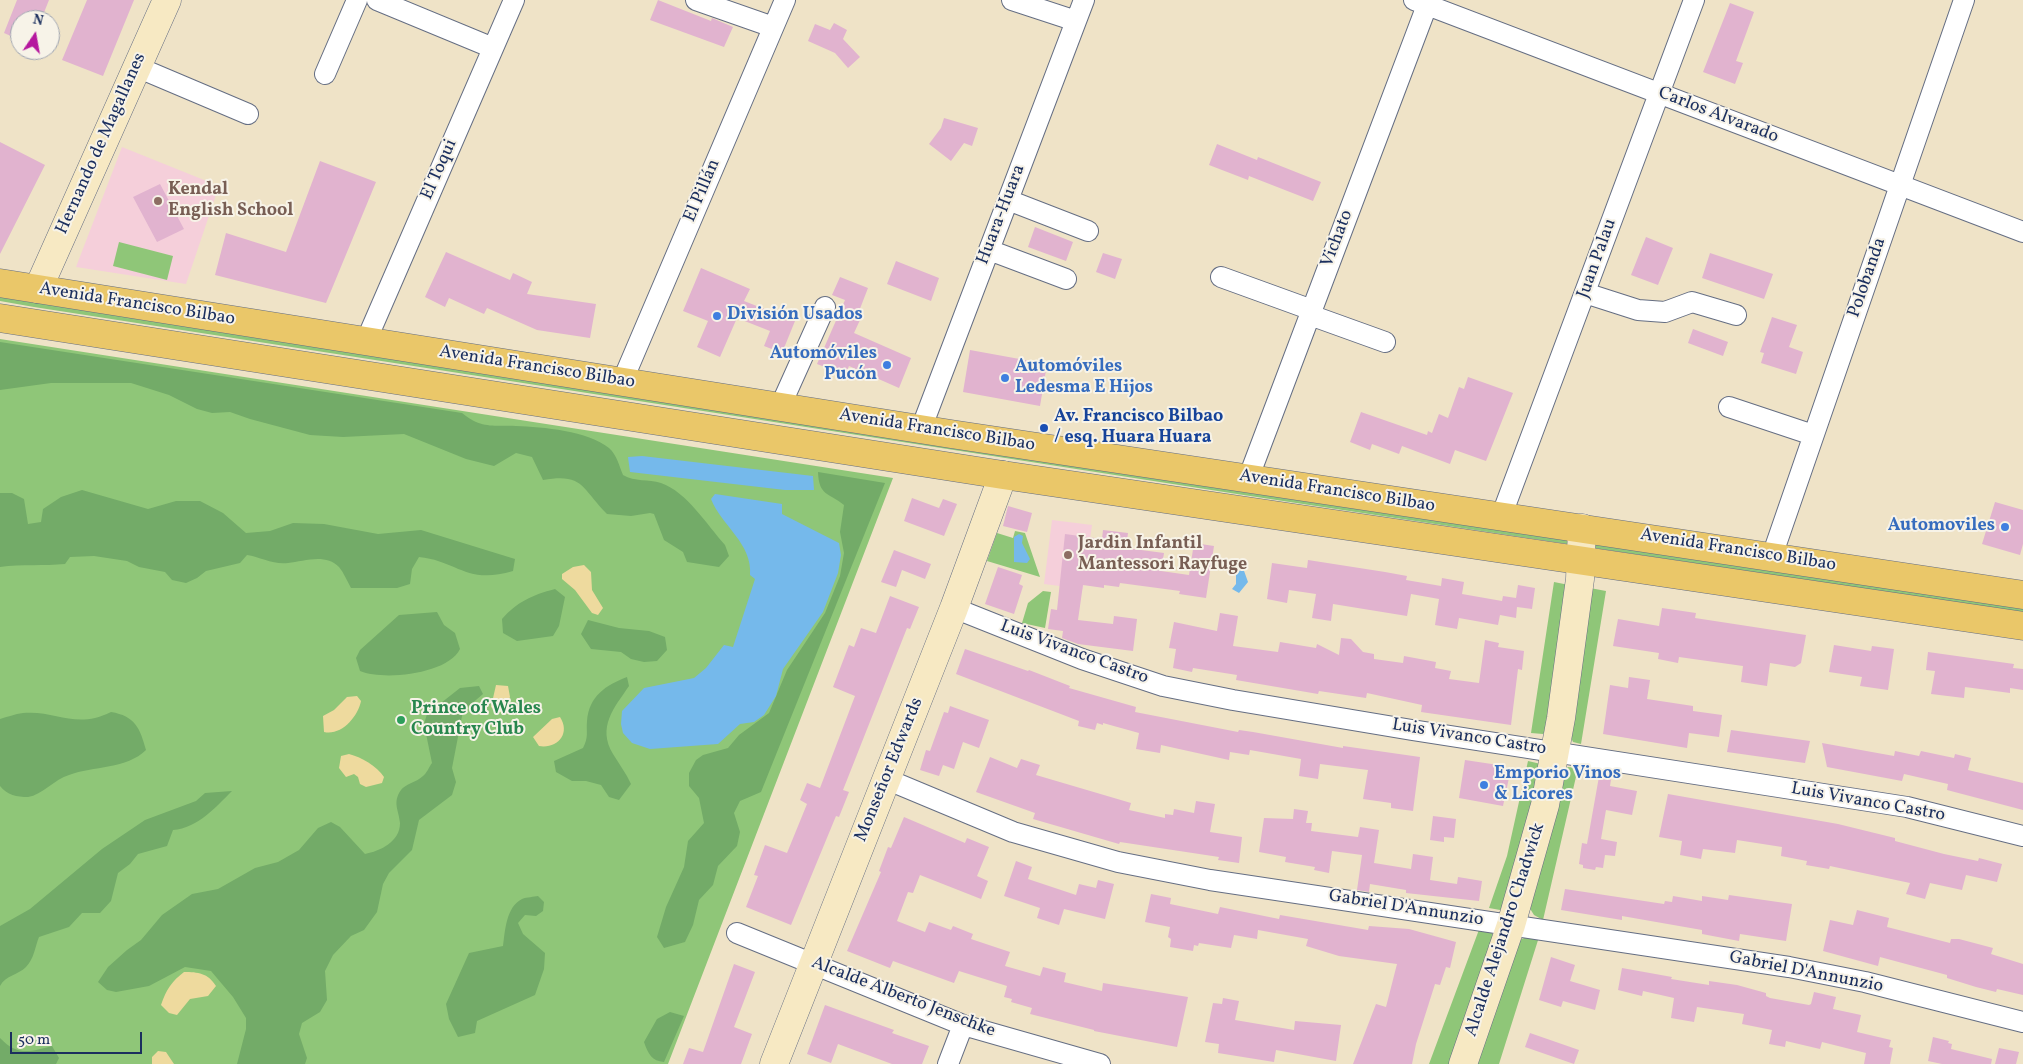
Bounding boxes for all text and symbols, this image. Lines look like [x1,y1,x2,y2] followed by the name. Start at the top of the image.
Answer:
[10,10,60,60] north arrow
[31,10,45,31] text: N
[52,50,152,238] street label: Hernando de Magallanes
[1655,83,1781,149] street label: Carlos Alvarado
[417,136,463,204] street label: El Toqui
[680,156,726,226] street label: El Pillán
[973,162,1031,268] street label: Huara-Huara
[168,180,293,222] place label: Kendal English School
[152,195,164,207] marker: Kendal English School
[1317,207,1359,271] street label: Vichato
[1574,216,1622,302] street label: Juan Palau
[1844,235,1892,321] street label: Polobanda
[38,279,236,331] street label: Avenida Francisco Bilbao
[727,305,863,327] place label: División Usados
[711,310,723,322] marker: División Usados
[438,342,636,394] street label: Avenida Francisco Bilbao
[770,344,877,386] place label: Automóviles Pucón
[1015,357,1153,399] place label: Automóviles Ledesma E Hijos
[881,359,893,371] marker: Automóviles Pucón
[999,372,1011,384] marker: Automóviles Ledesma E Hijos
[838,405,1036,457] street label: Avenida Francisco Bilbao
[1054,407,1223,449] place label: Av. Francisco Bilbao / esq. Huara Huara
[1038,422,1050,434] marker: Av. Francisco Bilbao / esq. Huara Huara
[1238,466,1436,518] street label: Avenida Francisco Bilbao
[1888,516,1995,538] place label: Automoviles
[1999,521,2011,533] marker: Automoviles
[1639,525,1837,577] street label: Avenida Francisco Bilbao
[1078,534,1247,576] place label: Jardin Infantil Mantessori Rayfuge
[1062,549,1074,561] marker: Jardin Infantil Mantessori Rayfuge
[997,616,1151,690] street label: Luis Vivanco Castro
[851,695,929,845] street label: Monseñor Edwards
[411,699,541,742] place label: Prince of Wales Country Club
[395,714,407,726] marker: Prince of Wales Country Club
[1390,715,1548,761] street label: Luis Vivanco Castro
[1494,764,1621,806] place label: Emporio Vinos & Licores
[1478,779,1490,791] marker: Emporio Vinos & Licores
[1789,779,1947,827] street label: Luis Vivanco Castro
[1461,820,1551,1040] street label: Alcalde Alejandro Chadwick
[1327,886,1485,932] street label: Gabriel D'Annunzio
[1727,947,1885,999] street label: Gabriel D'Annunzio
[808,953,998,1043] street label: Alcalde Alberto Jenschke
[12,1022,145,1054] scale bar
[18,1030,50,1051] text: 50 m

